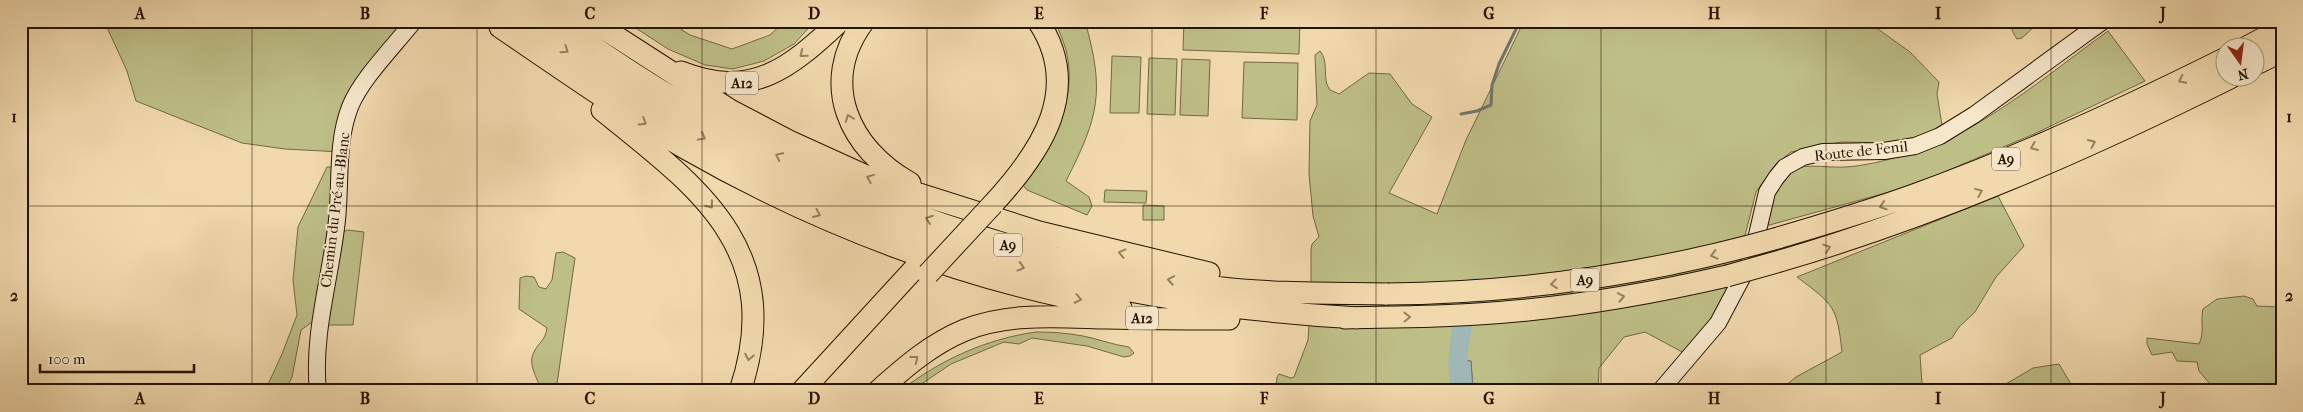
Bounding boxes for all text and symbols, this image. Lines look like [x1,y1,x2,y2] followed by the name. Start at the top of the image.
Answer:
[134,4,146,23] text: A
[360,4,370,23] text: B
[585,4,596,23] text: C
[808,4,820,23] text: D
[1034,4,1044,23] text: E
[1259,4,1269,23] text: F
[1483,4,1495,23] text: G
[1708,4,1721,23] text: H
[1935,4,1942,23] text: I
[2158,4,2166,24] text: J
[2216,38,2266,88] north arrow
[560,44,569,53] one-way arrow
[800,48,809,57] one-way arrow
[2235,65,2250,84] text: N
[726,72,758,95] road number: A12
[2178,74,2187,84] one-way arrow
[11,107,17,126] text: 1
[2286,107,2292,126] text: 1
[845,114,855,123] one-way arrow
[637,115,646,125] one-way arrow
[317,131,354,289] street label: Chemin du Pré-au-Blanc
[697,131,706,141] one-way arrow
[1813,137,1909,165] street label: Route de Fenil
[2087,138,2096,149] one-way arrow
[2030,141,2039,152] one-way arrow
[1992,148,2020,170] road number: A9
[775,152,784,162] one-way arrow
[866,173,875,184] one-way arrow
[1974,187,1983,198] one-way arrow
[704,199,713,209] one-way arrow
[1879,200,1887,210] one-way arrow
[812,207,821,218] one-way arrow
[925,215,934,225] one-way arrow
[994,234,1022,256] road number: A9
[1822,243,1830,253] one-way arrow
[1117,248,1126,259] one-way arrow
[1709,249,1718,260] one-way arrow
[1016,262,1024,272] one-way arrow
[1571,268,1599,292] road number: A9
[1166,276,1175,286] one-way arrow
[1550,278,1558,289] one-way arrow
[10,286,18,305] text: 2
[2285,286,2293,305] text: 2
[1616,293,1625,303] one-way arrow
[1073,294,1082,304] one-way arrow
[1126,306,1158,330] road number: A12
[1404,312,1411,322] one-way arrow
[40,342,194,374] scale bar
[48,350,86,368] text: 100 m
[745,353,755,362] one-way arrow
[910,356,919,365] one-way arrow
[134,389,146,408] text: A
[360,389,370,408] text: B
[585,389,596,408] text: C
[808,389,820,408] text: D
[1034,389,1044,408] text: E
[1259,389,1269,408] text: F
[1483,389,1495,408] text: G
[1708,389,1721,408] text: H
[1935,389,1942,408] text: I
[2158,389,2166,409] text: J

